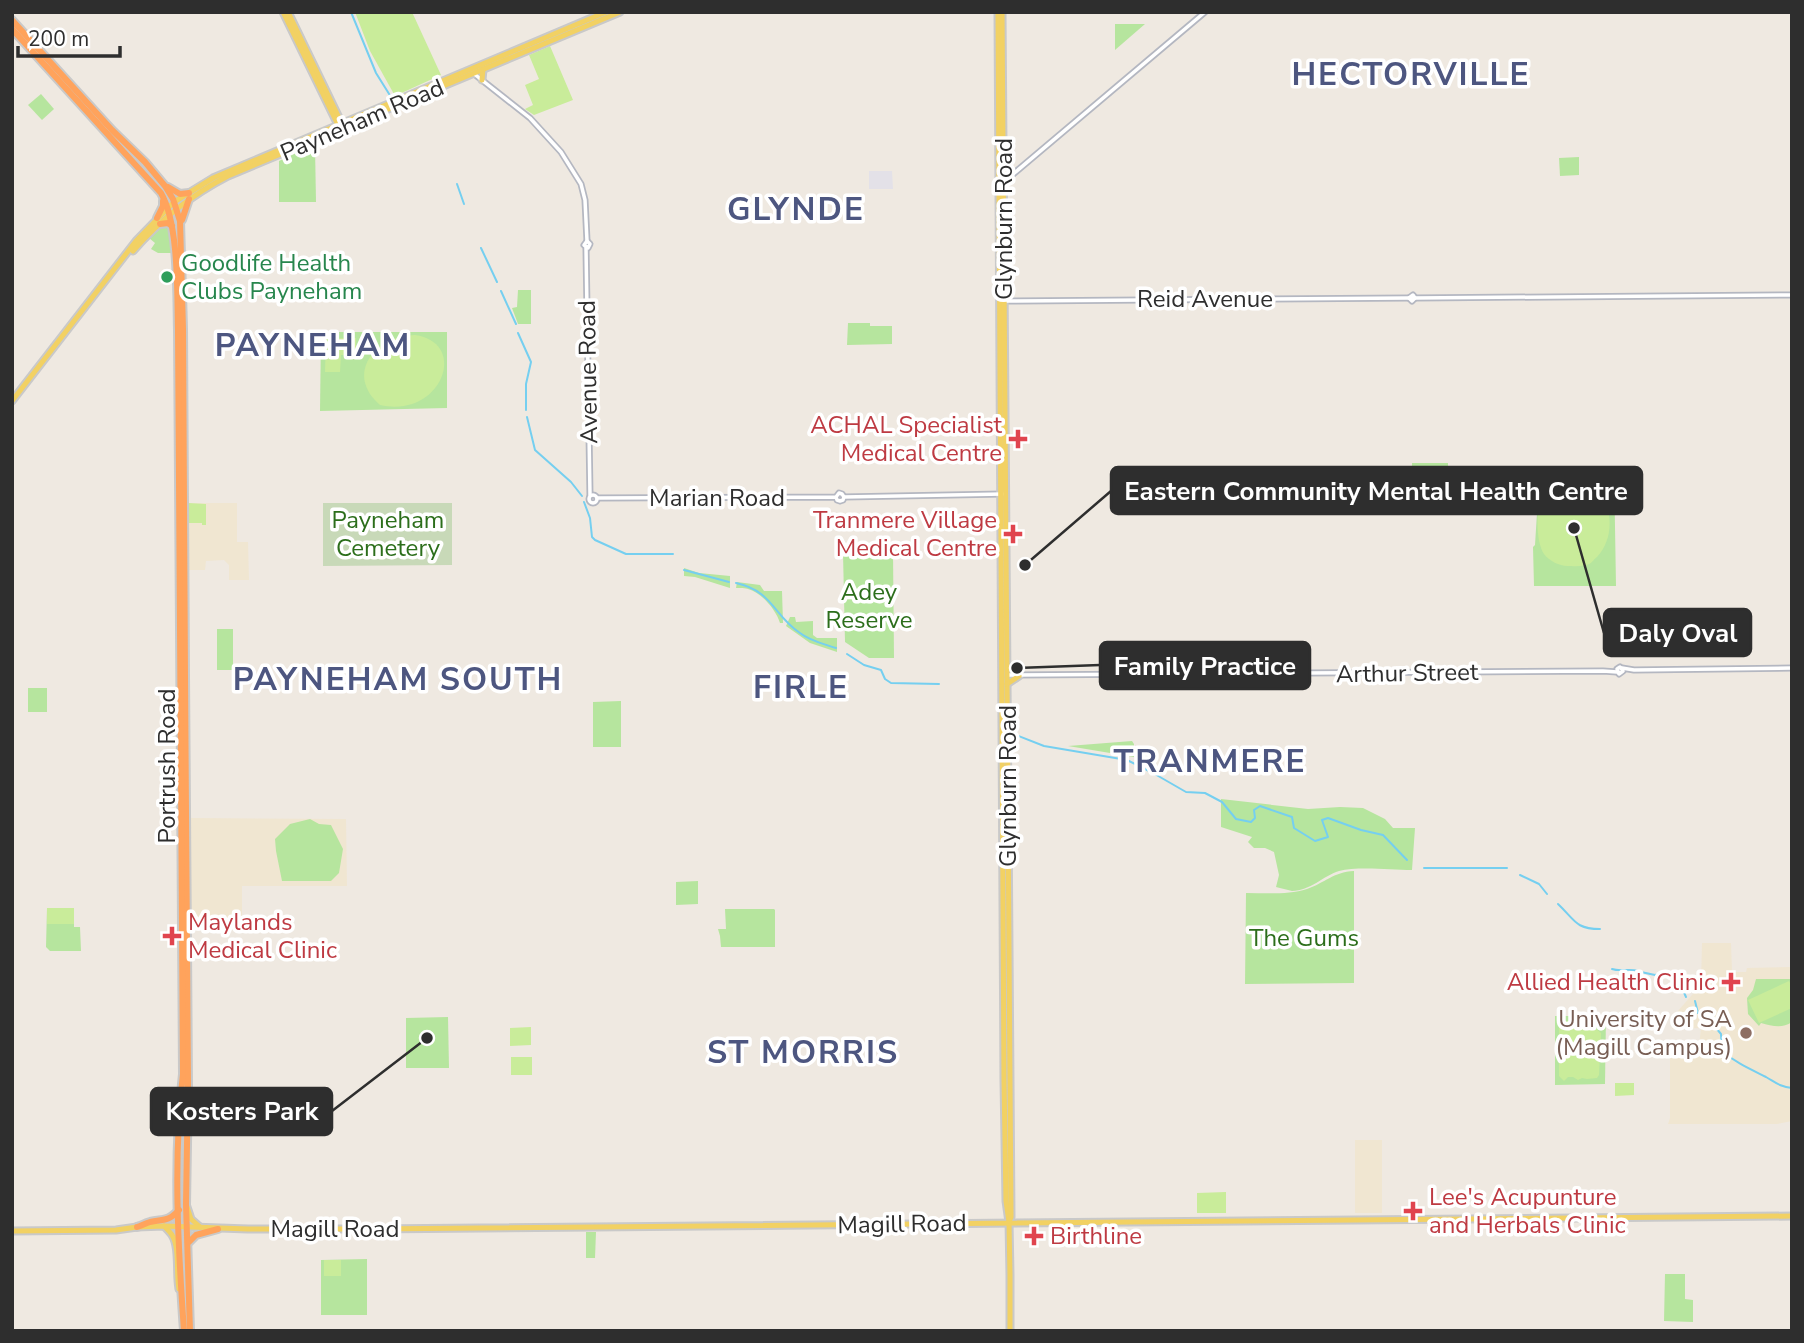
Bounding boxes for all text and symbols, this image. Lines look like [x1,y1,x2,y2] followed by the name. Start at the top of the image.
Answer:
[18,14,119,58] scale bar
[28,25,89,53] text: 200 m
[1291,53,1531,96] district label: HECTORVILLE
[275,71,449,169] street label: Payneham Road
[988,138,1020,300] street label: Glynburn Road
[727,188,865,231] district label: GLYNDE
[181,247,362,307] place label: Goodlife Health Clubs Payneham
[159,269,175,285] marker: Goodlife Health Clubs Payneham
[1137,283,1273,315] street label: Reid Avenue
[571,300,605,444] street label: Avenue Road
[215,324,411,367] district label: PAYNEHAM
[810,409,1003,469] place label: ACHAL Specialist Medical Centre
[1008,429,1028,449] marker: ACHAL Specialist Medical Centre
[1111,467,1642,514] callout: Eastern Community Mental Health Centre
[1124,474,1628,509] text: Eastern Community Mental Health Centre
[649,482,785,514] street label: Marian Road
[332,504,444,564] park label: Payneham Cemetery
[813,504,997,564] place label: Tranmere Village Medical Centre
[1003,524,1023,544] marker: Tranmere Village Medical Centre
[825,576,913,636] park label: Adey Reserve
[1604,609,1751,656] callout: Daly Oval
[1618,616,1738,651] text: Daly Oval
[1100,642,1310,689] callout: Family Practice
[1114,649,1296,684] text: Family Practice
[1335,656,1479,690] street label: Arthur Street
[233,658,563,701] district label: PAYNEHAM SOUTH
[753,666,849,709] district label: FIRLE
[151,689,183,843] street label: Portrush Road
[992,705,1024,867] street label: Glynburn Road
[1113,740,1307,783] district label: TRANMERE
[188,906,337,966] place label: Maylands Medical Clinic
[1249,922,1359,954] park label: The Gums
[162,926,182,946] marker: Maylands Medical Clinic
[1507,966,1715,998] place label: Allied Health Clinic
[1721,972,1741,992] marker: Allied Health Clinic
[1556,1003,1732,1063] place label: University of SA (Magill Campus)
[1738,1025,1754,1041] marker: University of SA (Magill Campus)
[707,1031,899,1074] district label: ST MORRIS
[151,1088,332,1135] callout: Kosters Park
[166,1094,319,1129] text: Kosters Park
[1429,1181,1626,1241] place label: Lee's Acupunture and Herbals Clinic
[1403,1201,1423,1221] marker: Lee's Acupunture and Herbals Clinic
[837,1207,967,1241] street label: Magill Road
[270,1213,400,1245] street label: Magill Road
[1050,1220,1142,1252] place label: Birthline
[1024,1226,1044,1246] marker: Birthline

